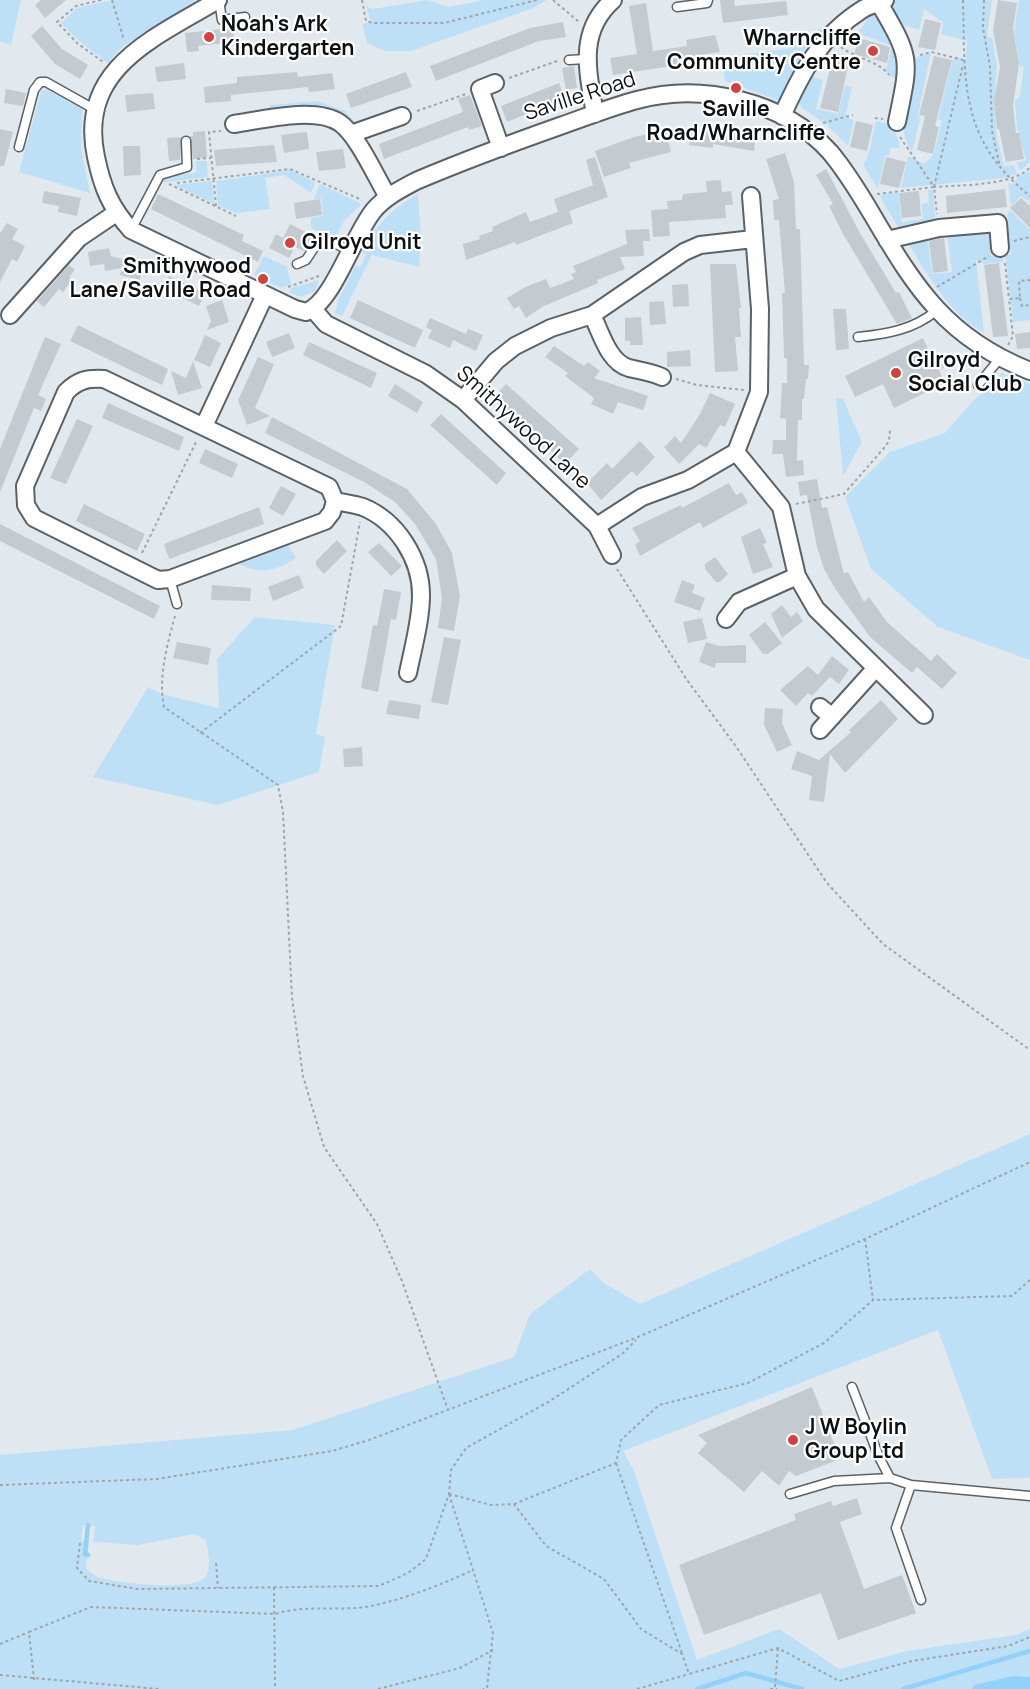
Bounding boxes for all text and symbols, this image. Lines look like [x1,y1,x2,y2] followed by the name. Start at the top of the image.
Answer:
[221,12,354,62] place label: Noah's Ark Kindergarten
[667,26,861,76] place label: Wharncliffe Community Centre
[202,30,216,44] marker: Noah's Ark Kindergarten
[866,44,880,58] marker: Wharncliffe Community Centre
[521,67,639,127] street label: Saville Road
[729,81,743,95] marker: Saville Road/Wharncliffe
[647,97,825,147] place label: Saville Road/Wharncliffe
[302,230,422,256] place label: Gilroyd Unit
[283,236,297,250] marker: Gilroyd Unit
[70,254,251,304] place label: Smithywood Lane/Saville Road
[256,272,270,286] marker: Smithywood Lane/Saville Road
[908,348,1022,398] place label: Gilroyd Social Club
[451,361,595,495] street label: Smithywood Lane
[889,366,903,380] marker: Gilroyd Social Club
[805,1415,907,1465] place label: J W Boylin Group Ltd
[786,1433,800,1447] marker: J W Boylin Group Ltd

